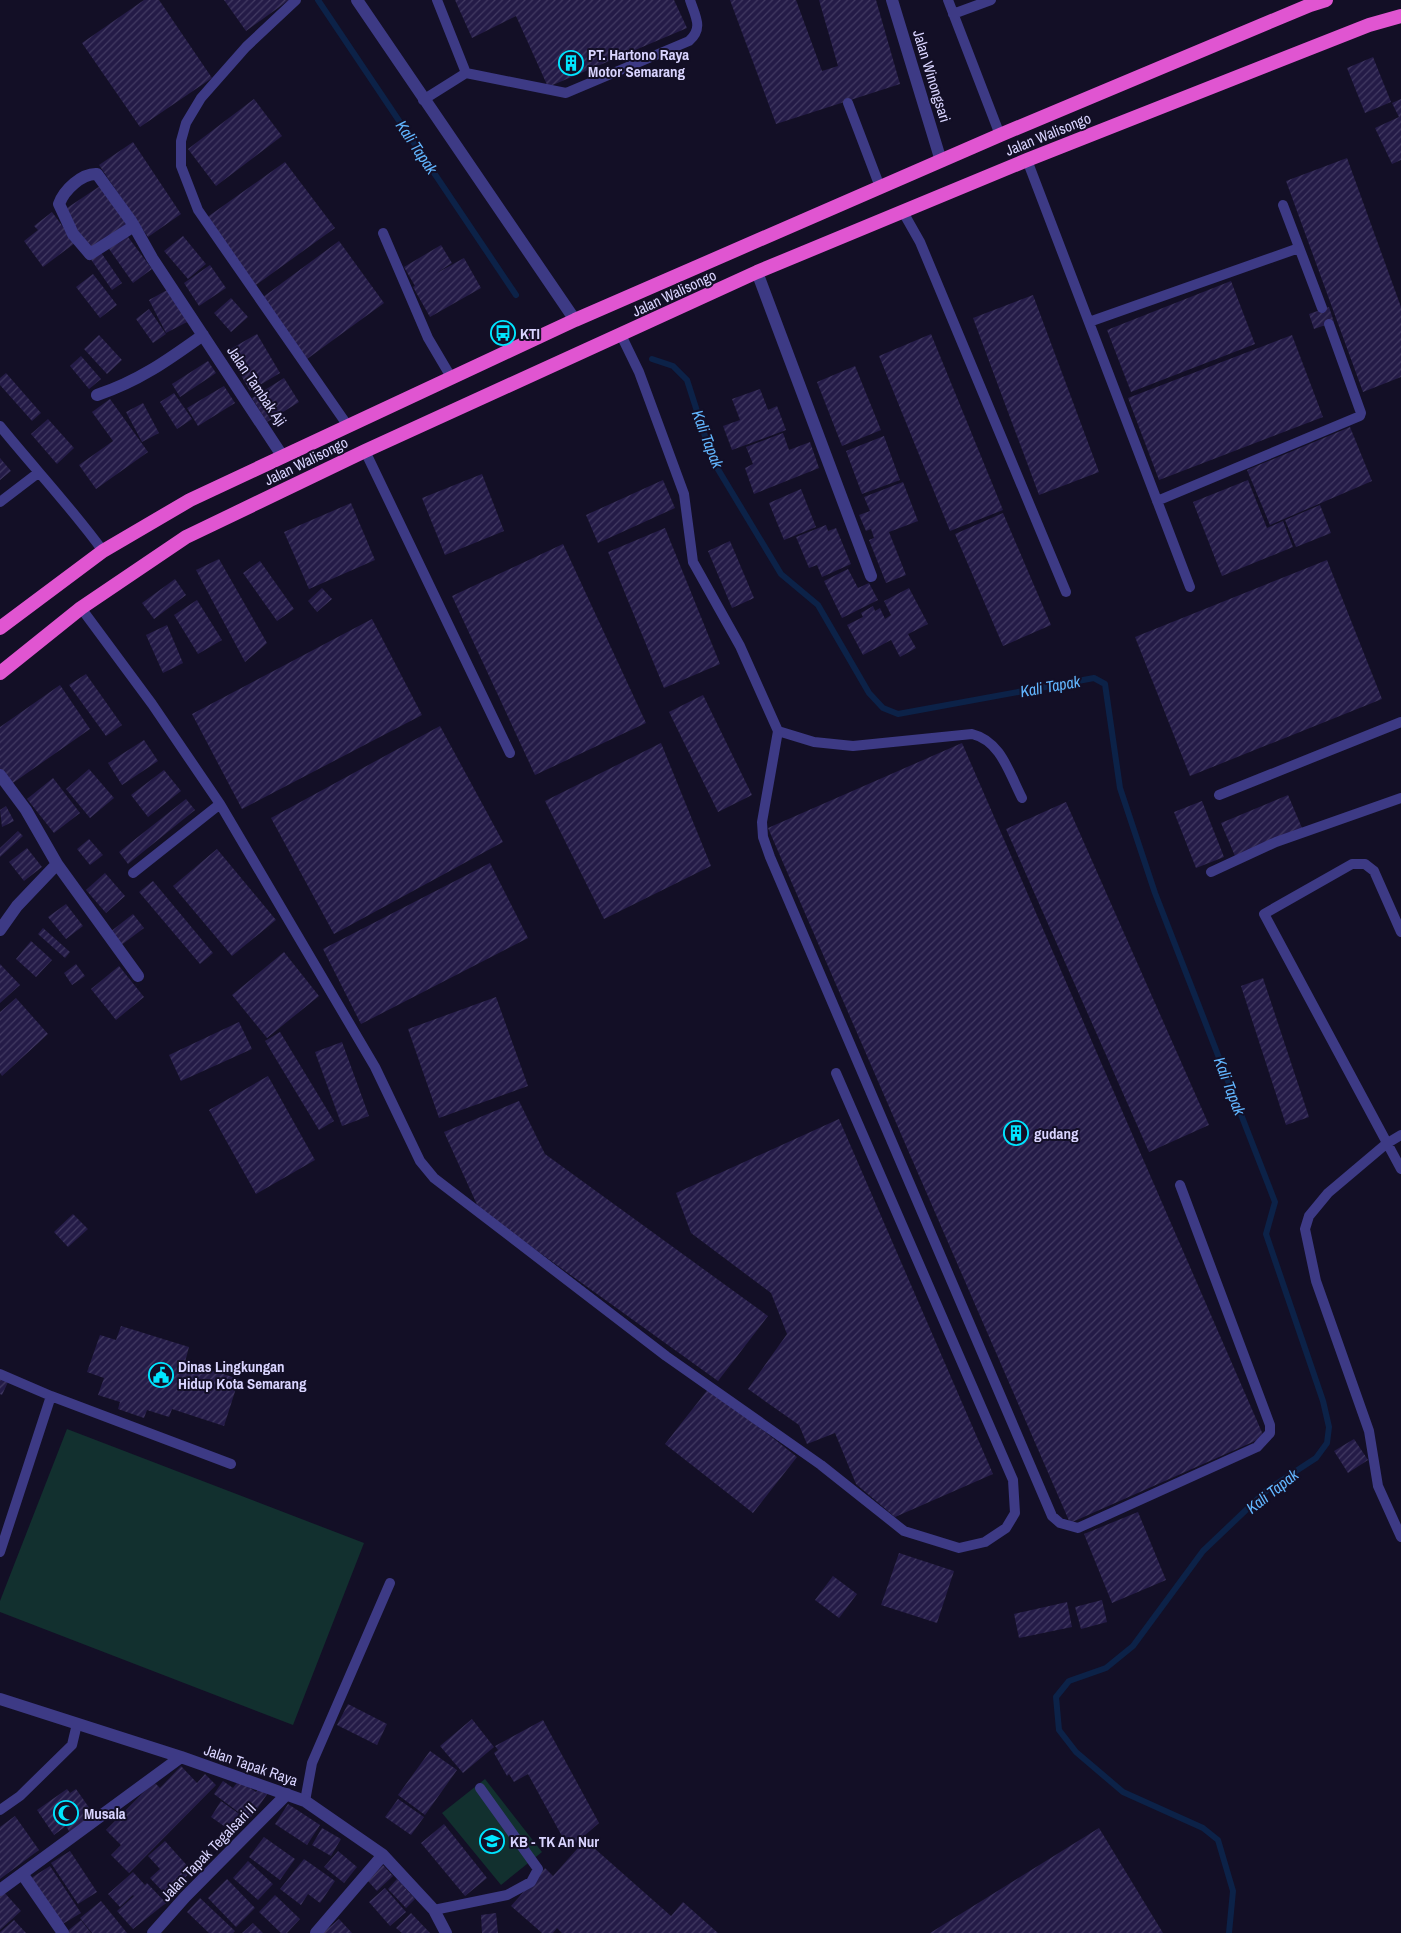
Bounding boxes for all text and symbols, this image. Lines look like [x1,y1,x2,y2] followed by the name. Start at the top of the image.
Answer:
[908,27,956,125] street label: Jalan Winongsari
[588,44,689,82] place label: PT. Hartono Raya Motor Semarang
[558,50,584,76] building icon: PT. Hartono Raya Motor Semarang
[1002,107,1094,161] street label: Jalan Walisongo
[391,116,443,179] water label: Kali Tapak
[629,264,720,322] street label: Jalan Walisongo
[490,320,516,346] bus stop icon: KTI
[520,323,540,344] place label: KTI
[222,342,292,430] street label: Jalan Tambak Aji
[687,407,729,472] water label: Kali Tapak
[261,432,351,490] street label: Jalan Walisongo
[1018,670,1082,702] water label: Kali Tapak
[1209,1054,1251,1119] water label: Kali Tapak
[1003,1120,1029,1146] building icon: gudang
[1034,1123,1079,1144] place label: gudang
[178,1356,307,1394] place label: Dinas Lingkungan Hidup Kota Semarang
[148,1362,174,1388] public building icon: Dinas Lingkungan Hidup Kota Semarang
[1241,1463,1303,1518] water label: Kali Tapak
[201,1739,301,1791] street label: Jalan Tapak Raya
[156,1798,260,1906] street label: Jalan Tapak Tegalsari II
[53,1800,79,1826] mosque icon: Musala
[84,1803,126,1824] place label: Musala
[479,1828,505,1854] school or university icon: KB - TK An Nur
[510,1831,599,1852] place label: KB - TK An Nur

